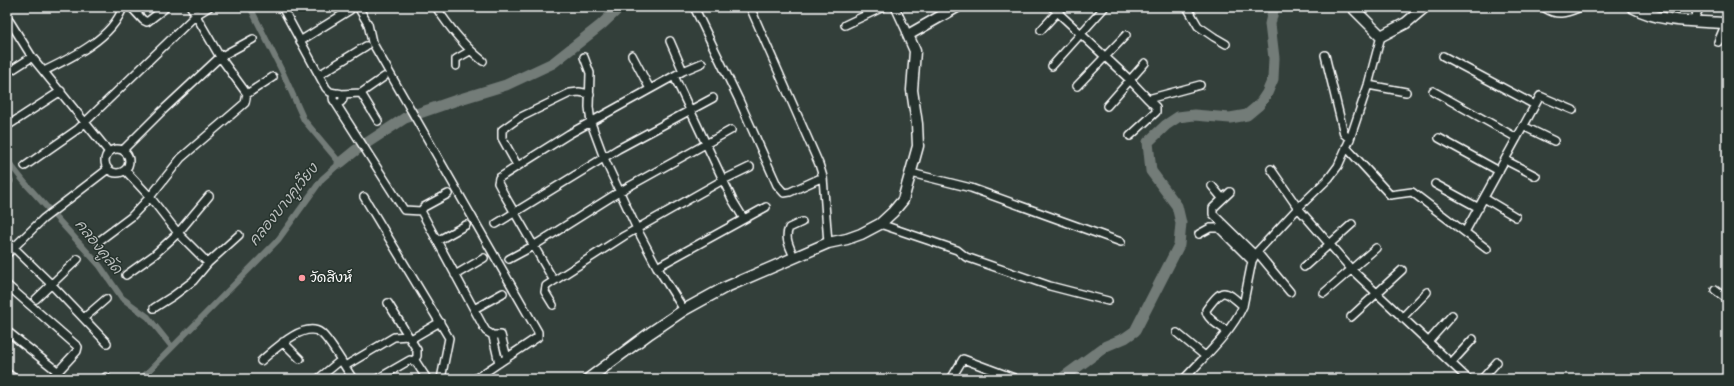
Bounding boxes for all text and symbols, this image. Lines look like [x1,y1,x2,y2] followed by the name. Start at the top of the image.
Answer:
[244,158,324,250] water label: คลองบางคูเวียง
[70,215,127,279] water label: คลองคูลัด
[310,268,353,287] place label: วัดสิงห์
[297,273,307,283] marker: วัดสิงห์

